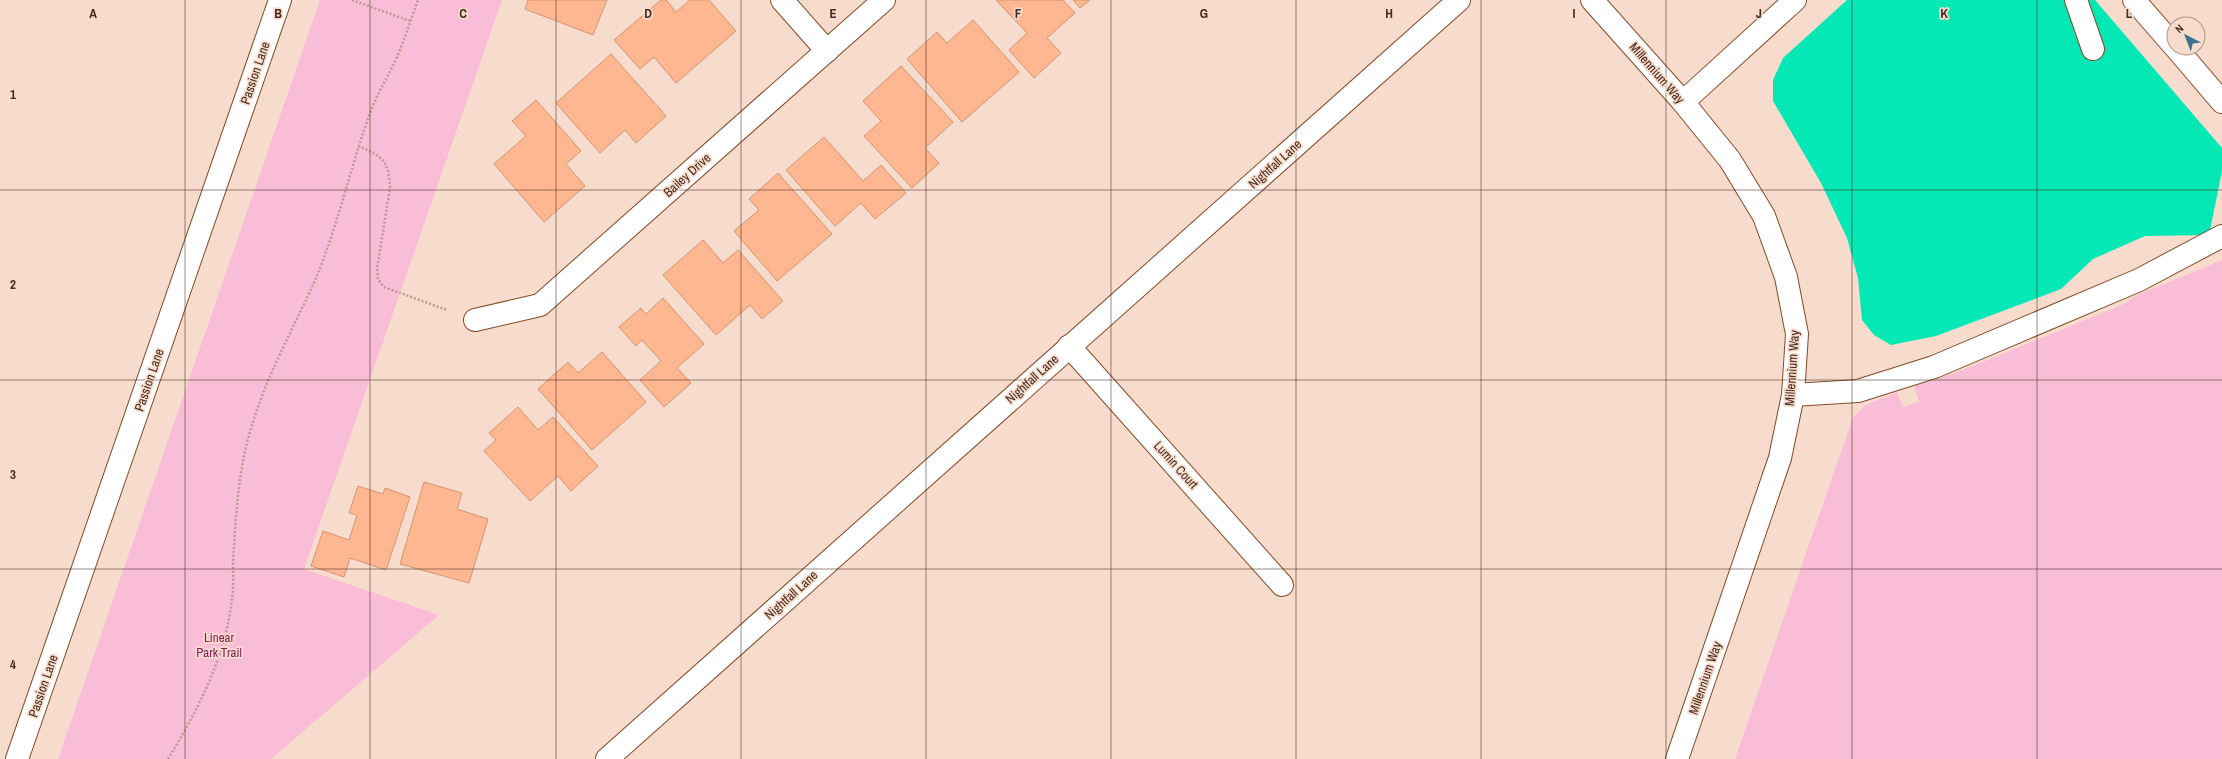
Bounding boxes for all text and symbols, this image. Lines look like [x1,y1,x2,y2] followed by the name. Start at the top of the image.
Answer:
[89,5,97,22] text: A
[274,5,282,22] text: B
[459,5,467,22] text: C
[644,5,652,22] text: D
[829,5,837,22] text: E
[1015,5,1022,22] text: F
[1200,5,1208,22] text: G
[1385,5,1393,22] text: H
[1573,5,1576,22] text: I
[1756,5,1762,22] text: J
[1940,5,1948,22] text: K
[2126,5,2133,22] text: L
[2166,16,2206,56] north arrow
[2172,21,2186,36] text: N
[236,39,274,107] street label: Passion Lane
[1626,39,1689,108] street label: Millennium Way
[10,86,16,103] text: 1
[1245,136,1305,192] street label: Nightfall Lane
[660,149,714,201] street label: Bailey Drive
[10,276,16,293] text: 2
[1781,329,1803,407] street label: Millennium Way
[130,346,168,414] street label: Passion Lane
[1002,351,1062,407] street label: Nightfall Lane
[1150,438,1202,493] street label: Lumin Court
[10,466,16,483] text: 3
[761,567,821,623] street label: Nightfall Lane
[196,629,242,661] park label: Linear Park Trail
[1685,639,1726,717] street label: Millennium Way
[24,652,62,720] street label: Passion Lane
[10,656,16,673] text: 4

